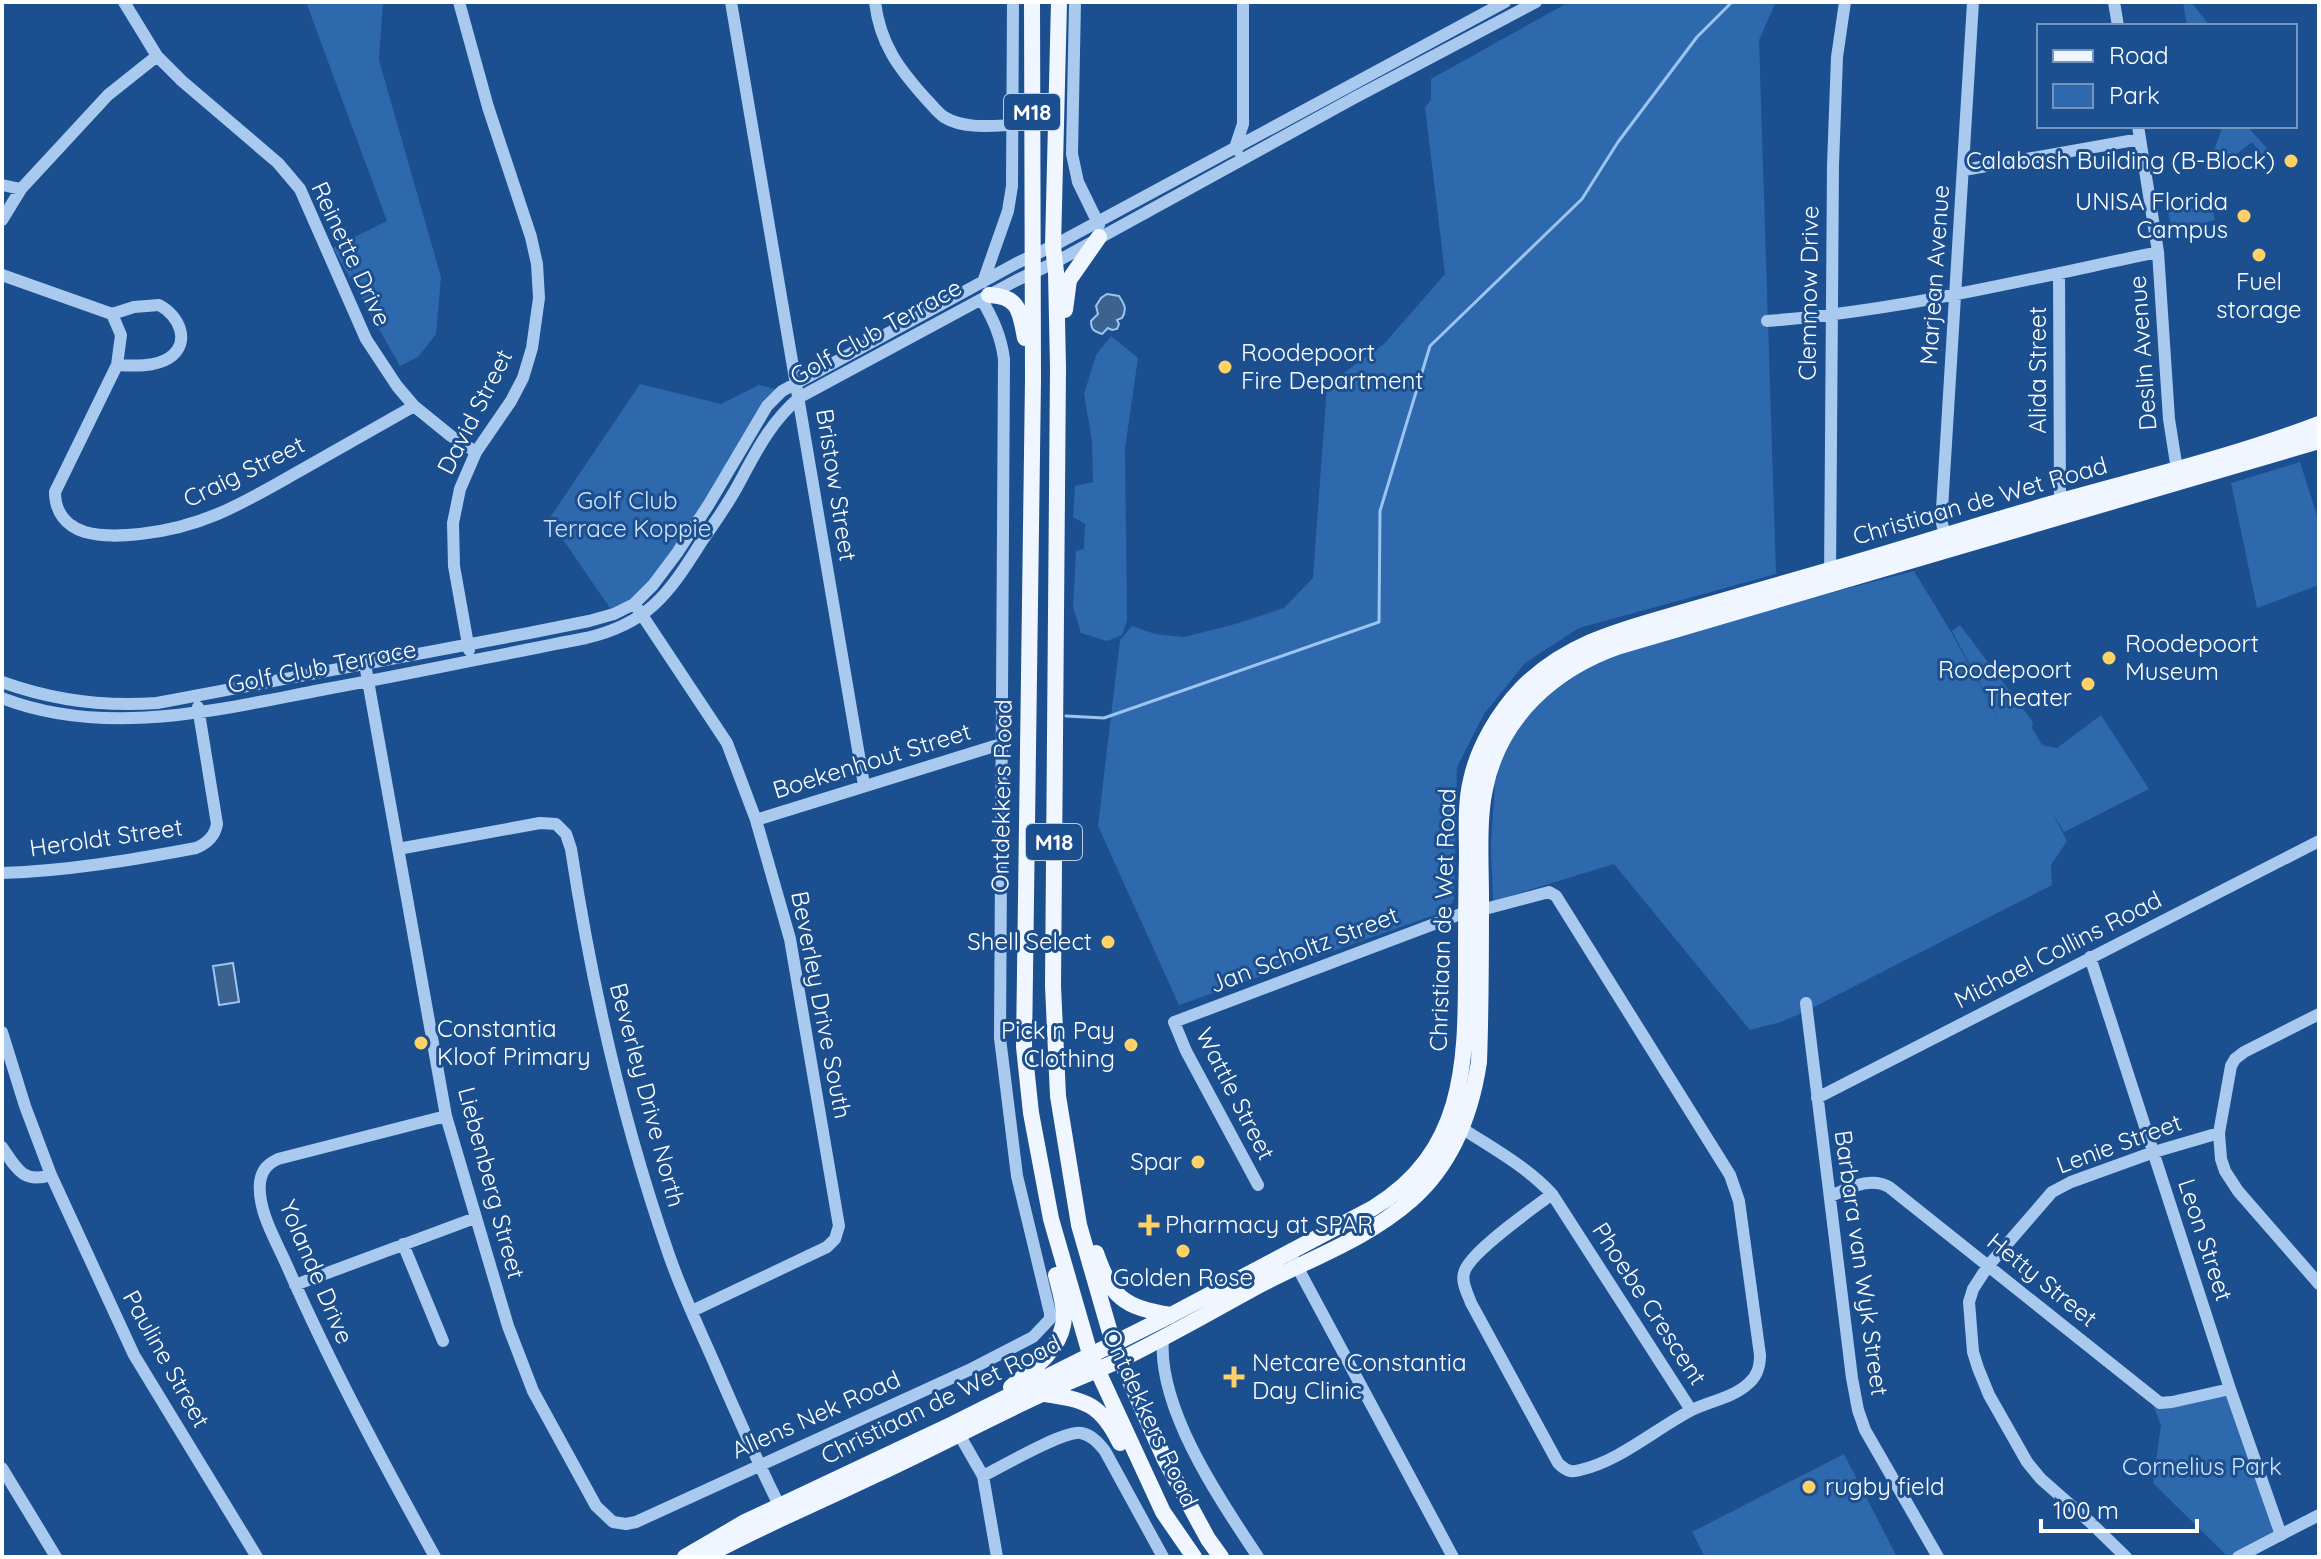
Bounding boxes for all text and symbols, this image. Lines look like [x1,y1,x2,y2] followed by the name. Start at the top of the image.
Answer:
[2037,24,2297,128] legend
[2109,40,2169,70] text: Road
[2109,80,2160,110] text: Park
[1004,94,1060,130] road number: M18
[1966,145,2275,175] place label: Calabash Building (B-Block)
[2282,152,2300,170] marker: Calabash Building (B-Block)
[305,176,398,331] street label: Reinette Drive
[1913,184,1955,366] street label: Marjean Avenue
[2075,186,2228,244] place label: UNISA Florida Campus
[1791,205,1825,381] street label: Clemmow Drive
[2235,207,2253,225] marker: UNISA Florida Campus
[2250,246,2268,264] marker: Fuel storage
[2216,266,2302,324] place label: Fuel storage
[784,272,967,391] street label: Golf Club Terrace
[2122,274,2162,432] street label: Deslin Avenue
[2022,306,2052,434] street label: Alida Street
[1241,337,1423,395] place label: Roodepoort Fire Department
[430,344,518,479] street label: David Street
[1216,358,1234,376] marker: Roodepoort Fire Department
[810,406,864,563] street label: Bristow Street
[178,429,309,513] street label: Craig Street
[1849,449,2110,551] street label: Christiaan de Wet Road
[543,485,711,543] park label: Golf Club Terrace Koppie
[2125,628,2259,686] place label: Roodepoort Museum
[225,633,419,699] street label: Golf Club Terrace
[2100,649,2118,667] marker: Roodepoort Museum
[1938,654,2072,712] place label: Roodepoort Theater
[2079,675,2097,693] marker: Roodepoort Theater
[984,699,1018,893] street label: Ontdekkers Road
[769,716,974,804] street label: Boekenhout Street
[1422,788,1462,1052] street label: Christiaan de Wet Road
[27,811,184,863] street label: Heroldt Street
[1026,824,1082,860] road number: M18
[1949,884,2166,1014] street label: Michael Collins Road
[785,889,859,1121] street label: Beverley Drive South
[1205,899,1402,999] street label: Jan Scholtz Street
[967,926,1092,956] place label: Shell Select
[1099,933,1117,951] marker: Shell Select
[604,979,692,1210] street label: Beverley Drive North
[437,1013,591,1071] place label: Constantia Kloof Primary
[1001,1015,1115,1073] place label: Pick n Pay Clothing
[1190,1022,1282,1165] street label: Wattle Street
[412,1034,430,1052] marker: Constantia Kloof Primary
[1122,1036,1140,1054] marker: Pick n Pay Clothing
[452,1083,532,1282] street label: Liebenberg Street
[2052,1107,2185,1180] street label: Lenie Street
[1828,1128,1895,1398] street label: Barbara van Wyk Street
[1130,1146,1182,1176] place label: Spar
[1189,1153,1207,1171] marker: Spar
[2172,1175,2240,1305] street label: Leon Street
[273,1195,361,1348] street label: Yolande Drive
[1165,1209,1373,1239] place label: Pharmacy at SPAR
[1140,1216,1158,1234] marker: Pharmacy at SPAR
[1586,1217,1714,1390] street label: Phoebe Crescent
[1982,1226,2104,1333] street label: Hetty Street
[1174,1242,1192,1260] marker: Golden Rose
[1113,1262,1253,1292] place label: Golden Rose
[117,1285,217,1432] street label: Pauline Street
[1096,1324,1205,1512] street label: Ontdekkers Road
[816,1328,1065,1470] street label: Christiaan de Wet Road
[1252,1347,1467,1405] place label: Netcare Constantia Day Clinic
[727,1363,905,1465] street label: Allens Nek Road
[1223,1366,1245,1388] marker: Netcare Constantia Day Clinic
[2122,1451,2282,1481] park label: Cornelius Park
[1825,1471,1945,1501] place label: rugby field
[1800,1478,1818,1496] marker: rugby field
[2041,1483,2197,1533] scale bar
[2053,1495,2119,1525] text: 100 m

